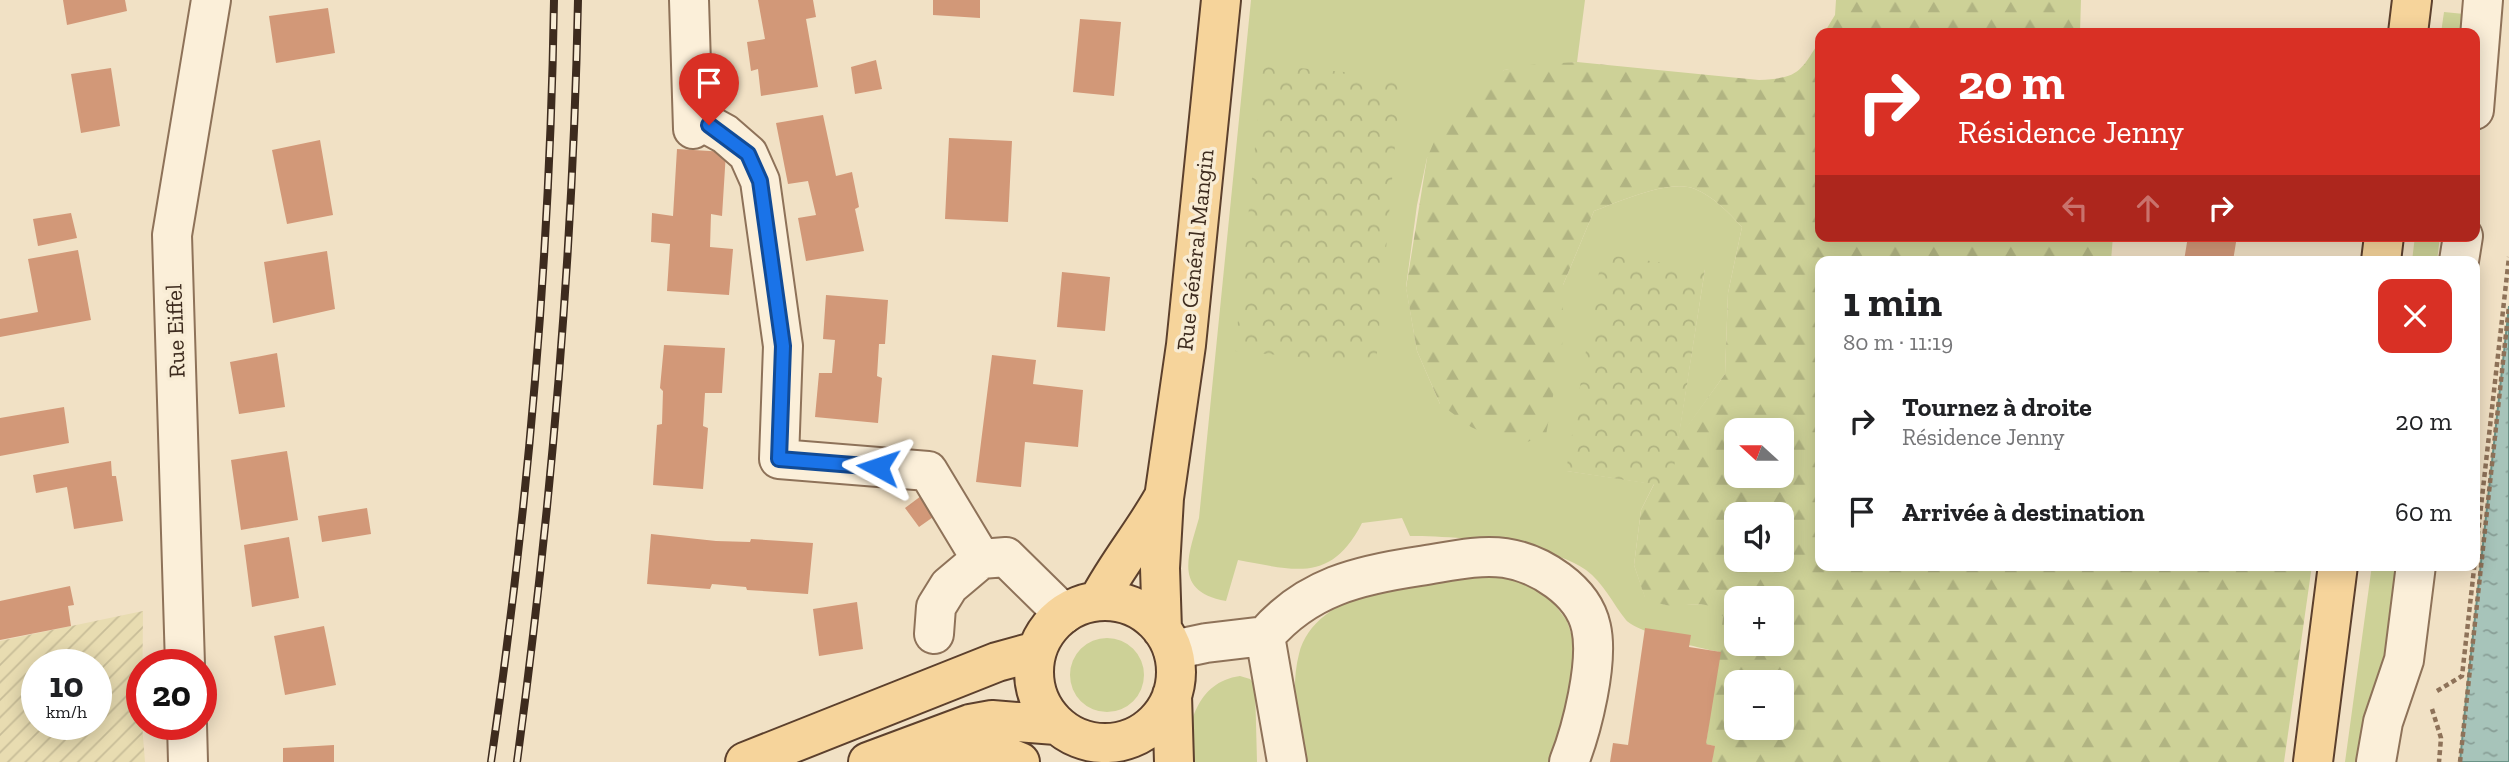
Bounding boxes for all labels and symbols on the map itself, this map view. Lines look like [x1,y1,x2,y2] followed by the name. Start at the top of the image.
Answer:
[679,53,739,125] pin
[1170,148,1220,352] street label: Rue Général Mangin
[159,284,191,378] street label: Rue Eiffel
[1724,418,1794,488] north arrow
[841,430,915,504] position arrow
[126,649,217,740] speed limit sign: 20

